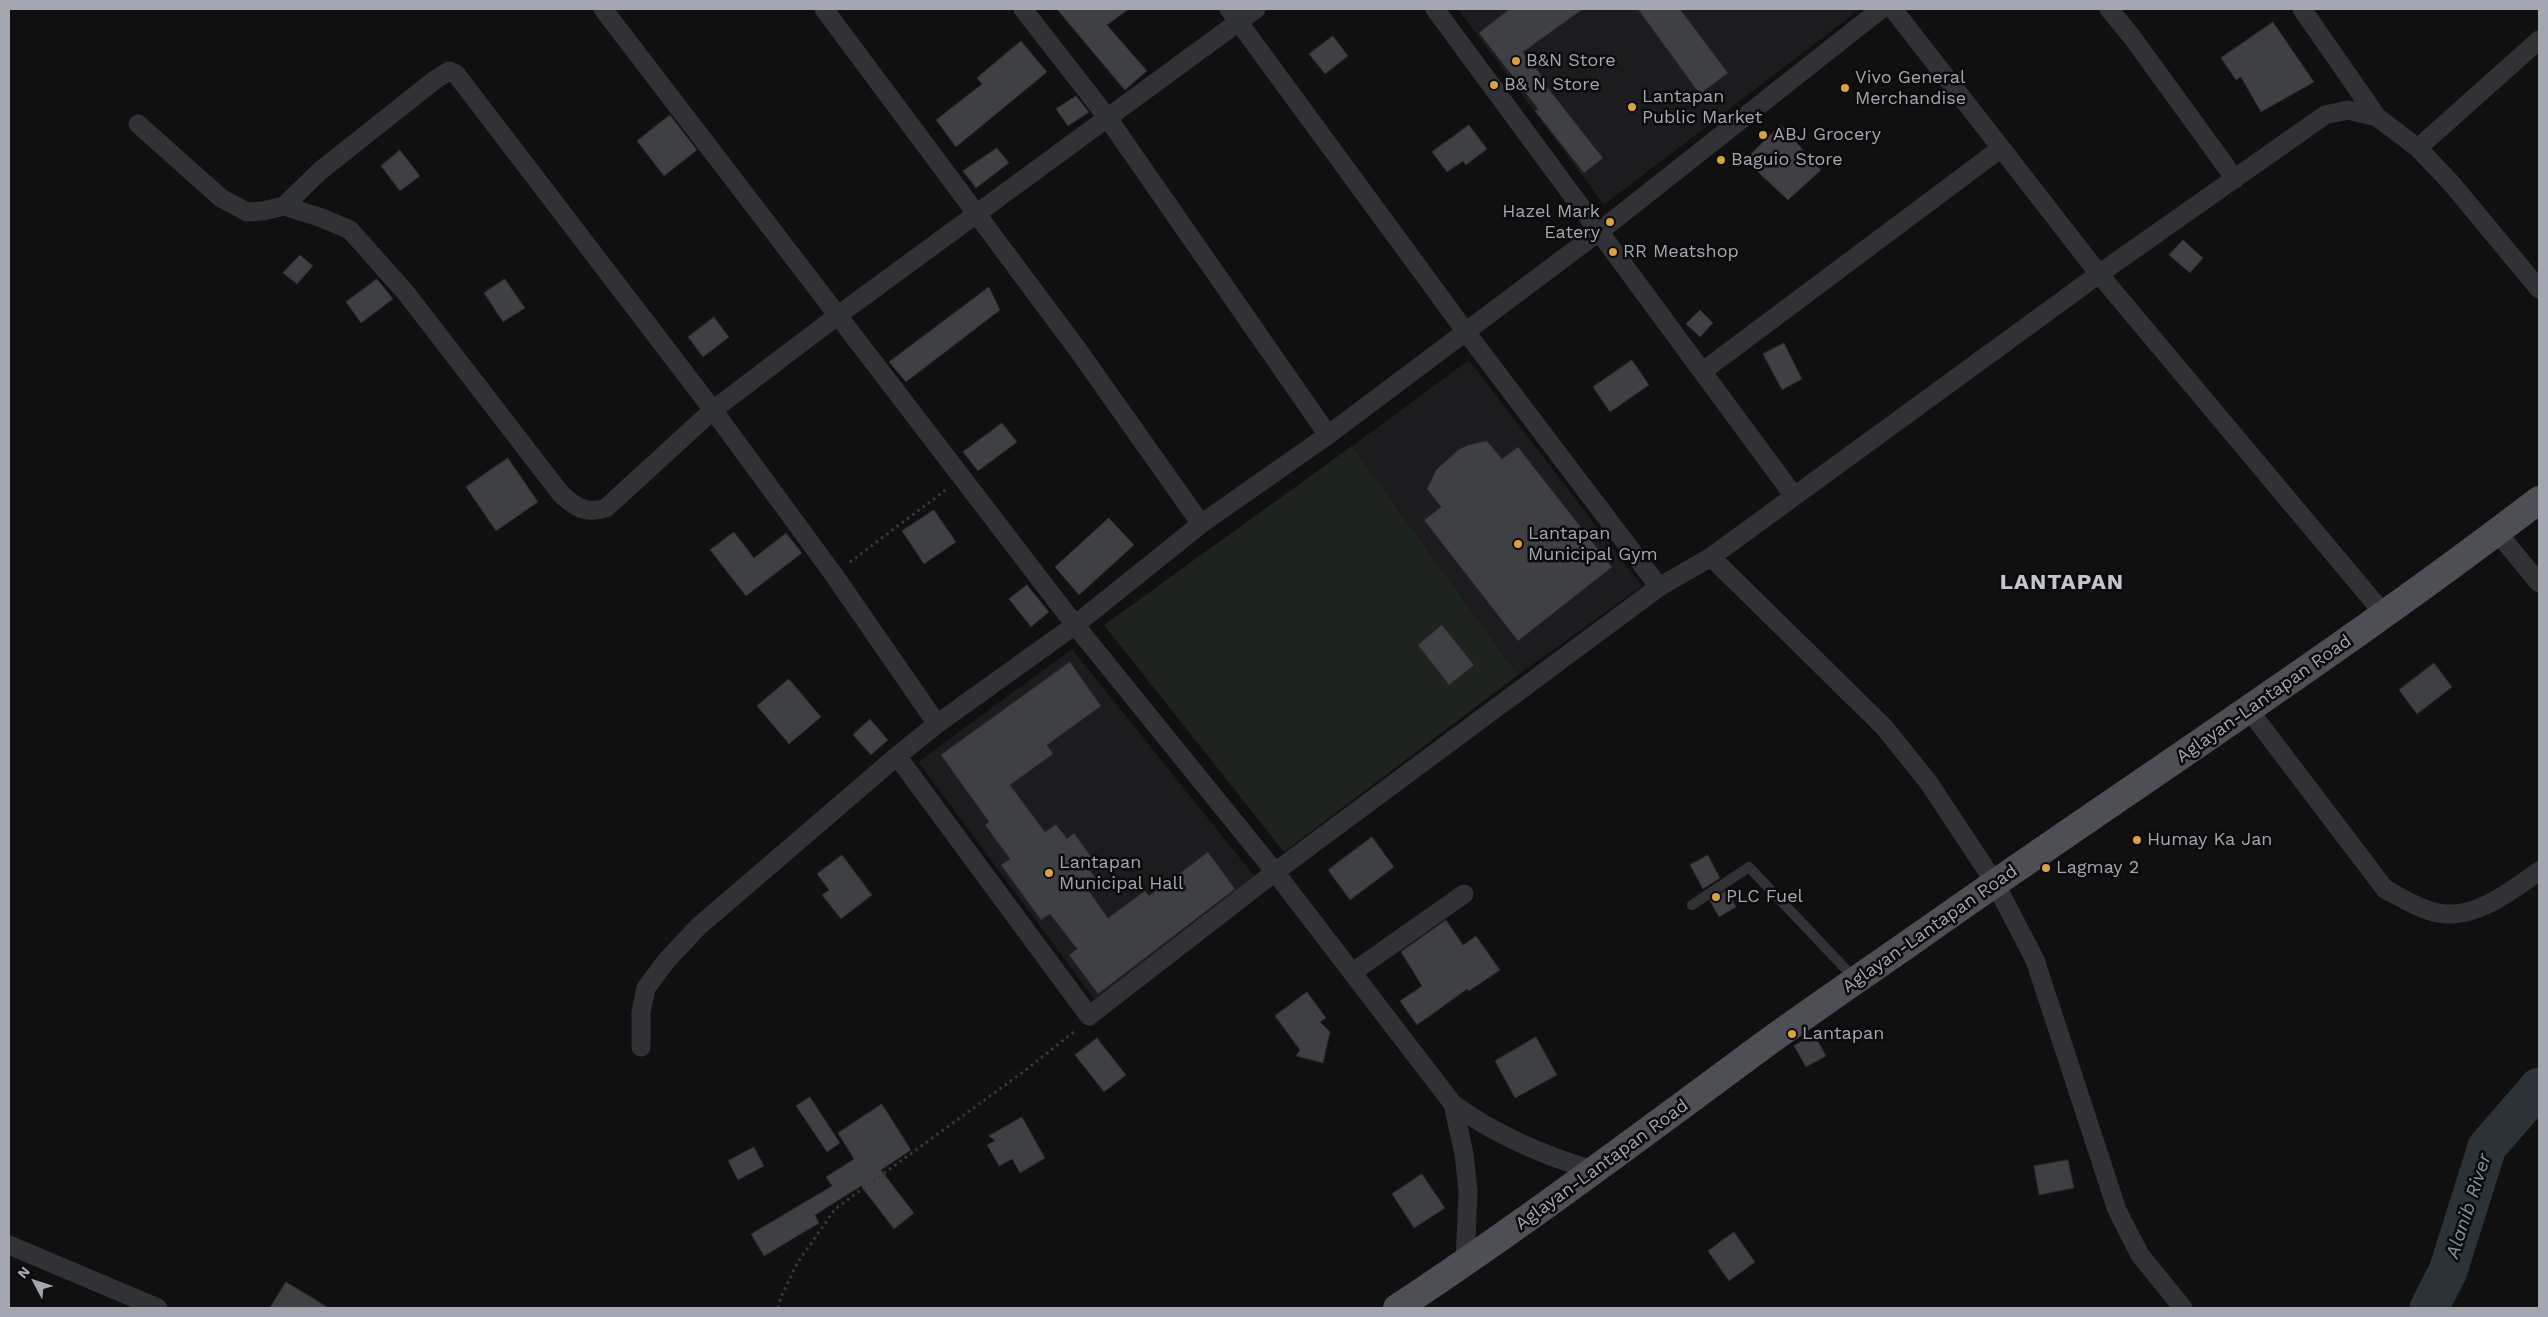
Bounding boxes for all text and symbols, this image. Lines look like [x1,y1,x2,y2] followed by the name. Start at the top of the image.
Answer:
[1526,50,1616,72] place label: B&N Store
[1510,55,1522,67] marker: B&N Store
[1855,67,1966,110] place label: Vivo General Merchandise
[1504,74,1600,96] place label: B& N Store
[1488,79,1500,91] marker: B& N Store
[1839,82,1851,94] marker: Vivo General Merchandise
[1642,86,1762,128] place label: Lantapan Public Market
[1626,101,1638,113] marker: Lantapan Public Market
[1773,124,1881,146] place label: ABJ Grocery
[1757,129,1769,141] marker: ABJ Grocery
[1731,149,1843,171] place label: Baguio Store
[1715,154,1727,166] marker: Baguio Store
[1502,201,1600,243] place label: Hazel Mark Eatery
[1604,216,1616,228] marker: Hazel Mark Eatery
[1623,241,1739,263] place label: RR Meatshop
[1607,246,1619,258] marker: RR Meatshop
[1528,523,1658,566] place label: Lantapan Municipal Gym
[1512,538,1524,550] marker: Lantapan Municipal Gym
[1999,570,2125,596] district label: LANTAPAN
[2172,630,2356,768] street label: Aglayan-Lantapan Road
[2147,829,2272,851] place label: Humay Ka Jan
[2131,834,2143,846] marker: Humay Ka Jan
[1059,852,1184,894] place label: Lantapan Municipal Hall
[2056,857,2139,879] place label: Lagmay 2
[1838,860,2022,998] street label: Aglayan-Lantapan Road
[2040,862,2052,874] marker: Lagmay 2
[1043,867,1055,879] marker: Lantapan Municipal Hall
[1726,886,1803,908] place label: PLC Fuel
[1710,891,1722,903] marker: PLC Fuel
[1802,1023,1884,1045] place label: Lantapan
[1786,1028,1798,1040] marker: Lantapan
[1511,1095,1693,1235] street label: Aglayan-Lantapan Road
[2441,1151,2497,1261] water label: Alanib River
[10,1257,60,1307] north arrow
[14,1263,33,1281] text: N

